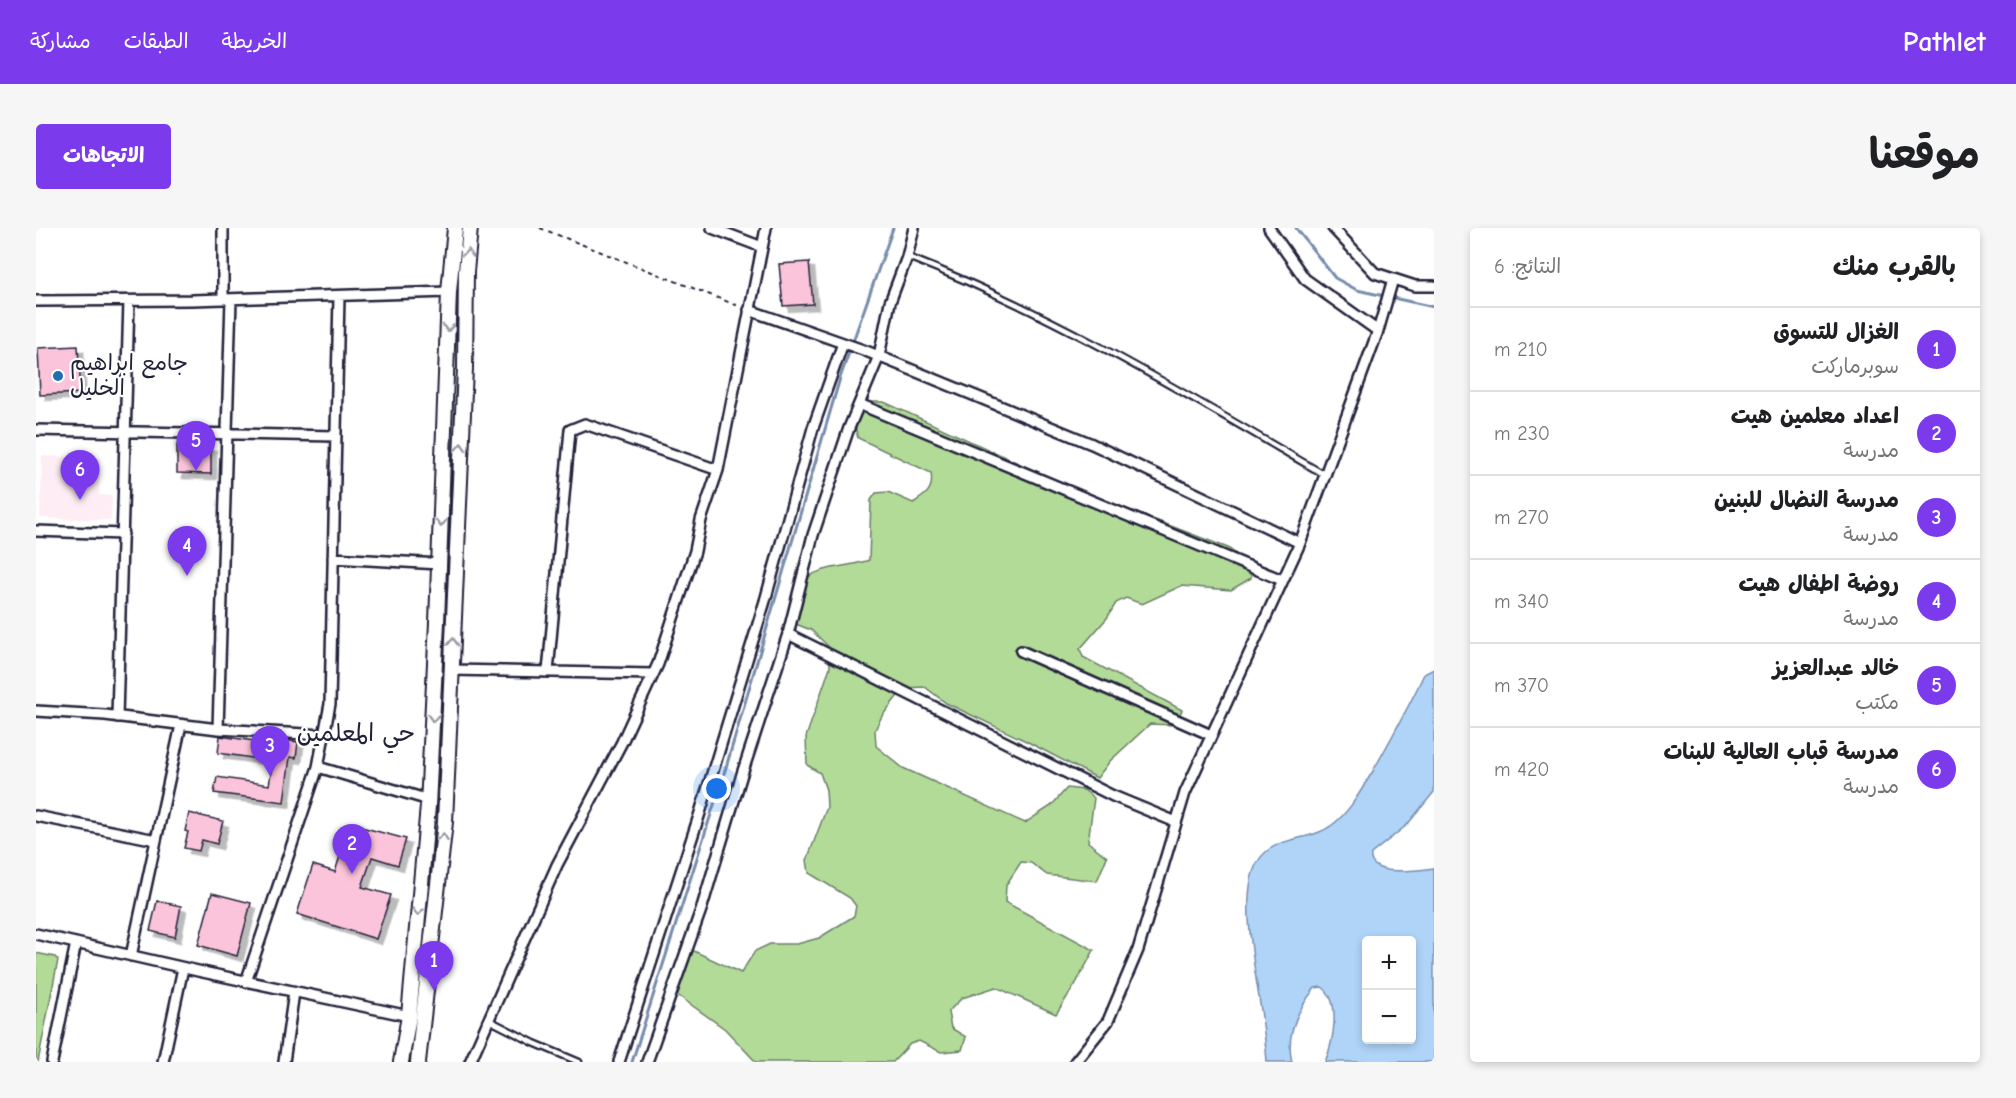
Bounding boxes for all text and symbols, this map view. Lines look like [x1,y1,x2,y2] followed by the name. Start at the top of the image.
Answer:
[1903,26,1986,58] text: Pathlet
[30,29,91,53] text: مشاركة
[124,29,189,53] text: الطبقات
[222,29,287,53] text: الخريطة
[36,124,171,189] button: الاتجاهات
[1869,130,1980,179] text: موقعنا
[461,248,474,257] one-way arrow
[1833,252,1956,282] text: بالقرب منك
[1494,255,1561,278] text: النتائج: 6
[1773,319,1899,345] text: الغزال للتسوق
[441,324,454,333] one-way arrow
[1494,338,1548,361] text: 210 m
[1933,338,1940,361] text: 1
[70,350,188,401] place label: جامع ابراهيم الخليل
[1811,355,1899,378] text: سوبرماركت
[51,369,65,383] marker: جامع ابراهيم الخليل
[1731,403,1899,429] text: اعداد معلمين هيت
[176,422,216,471] pin: 5
[1494,422,1550,445] text: 230 m
[1932,422,1941,445] text: 2
[1843,439,1899,462] text: مدرسة
[455,443,468,452] one-way arrow
[60,450,99,500] pin: 6
[1714,487,1899,513] text: مدرسة النضال للبنين
[1494,506,1549,529] text: 270 m
[1932,506,1941,529] text: 3
[435,519,447,528] one-way arrow
[1843,523,1899,546] text: مدرسة
[168,526,206,576] pin: 4
[1739,571,1899,597] text: روضة اطفال هيت
[1494,590,1549,613] text: 340 m
[1932,590,1941,613] text: 4
[1843,607,1899,630] text: مدرسة
[446,638,459,647] one-way arrow
[1773,655,1899,681] text: خالد عبدالعزيز
[1494,674,1549,697] text: 370 m
[1931,674,1942,697] text: 5
[1855,691,1899,714] text: مكتب
[426,713,439,722] one-way arrow
[297,719,415,754] district label: حي المعلمين
[250,726,290,776] pin: 3
[1663,739,1899,765] text: مدرسة قباب العالية للبنات
[1494,758,1550,781] text: 420 m
[1931,758,1942,781] text: 6
[702,774,731,803] your location
[1843,775,1899,798] text: مدرسة
[332,824,372,874] pin: 2
[436,832,449,841] one-way arrow
[412,908,425,917] one-way arrow
[1362,936,1416,1044] map controls
[1362,936,1416,990] button: +
[414,942,454,991] pin: 1
[1362,990,1416,1044] button: −

